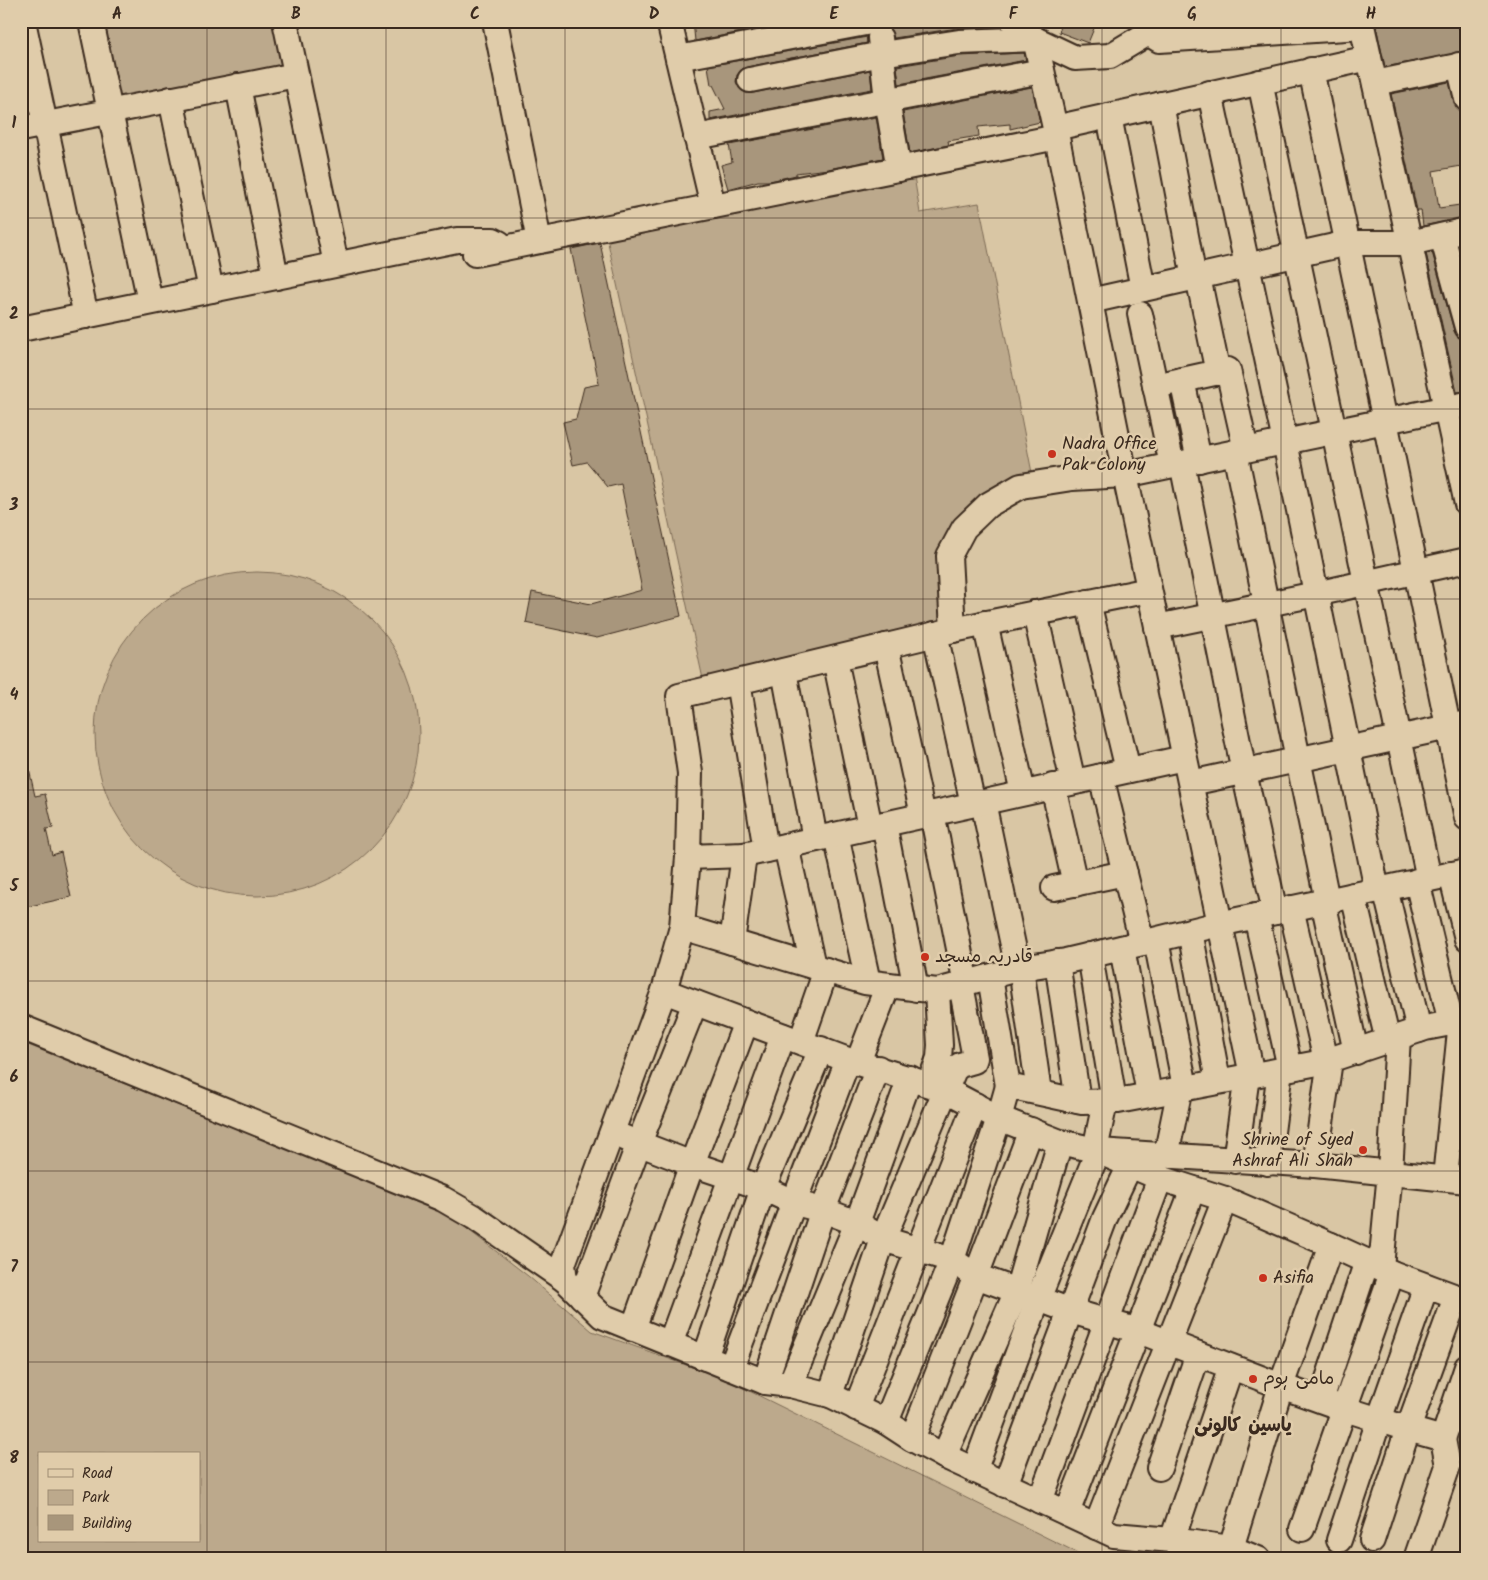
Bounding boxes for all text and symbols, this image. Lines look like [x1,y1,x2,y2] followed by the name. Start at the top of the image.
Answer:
[112,2,122,27] text: A
[291,2,301,27] text: B
[470,2,480,27] text: C
[649,2,660,27] text: D
[830,2,840,27] text: E
[1009,2,1019,27] text: F
[1187,2,1197,27] text: G
[1366,2,1376,27] text: H
[12,111,17,136] text: 1
[9,302,19,327] text: 2
[1062,430,1157,480] place label: Nadra Office Pak Colony
[1046,448,1058,460] marker: Nadra Office Pak Colony
[9,493,19,518] text: 3
[10,683,19,708] text: 4
[9,874,20,899] text: 5
[935,943,1033,972] place label: قادریہ مسجد
[919,951,931,963] marker: قادریہ مسجد
[10,1065,19,1090] text: 6
[1232,1126,1354,1176] place label: Shrine of Syed Ashraf Ali Shah
[1357,1144,1369,1156] marker: Shrine of Syed Ashraf Ali Shah
[10,1255,18,1280] text: 7
[1273,1264,1314,1293] place label: Asifia
[1257,1272,1269,1284] marker: Asifia
[1263,1365,1334,1394] place label: مامی ہوم
[1247,1373,1259,1385] marker: مامی ہوم
[1194,1411,1292,1441] district label: یاسین کالونی
[9,1446,19,1471] text: 8
[38,1452,200,1542] legend
[82,1462,113,1486] text: Road
[82,1486,110,1510] text: Park
[82,1512,132,1536] text: Building

